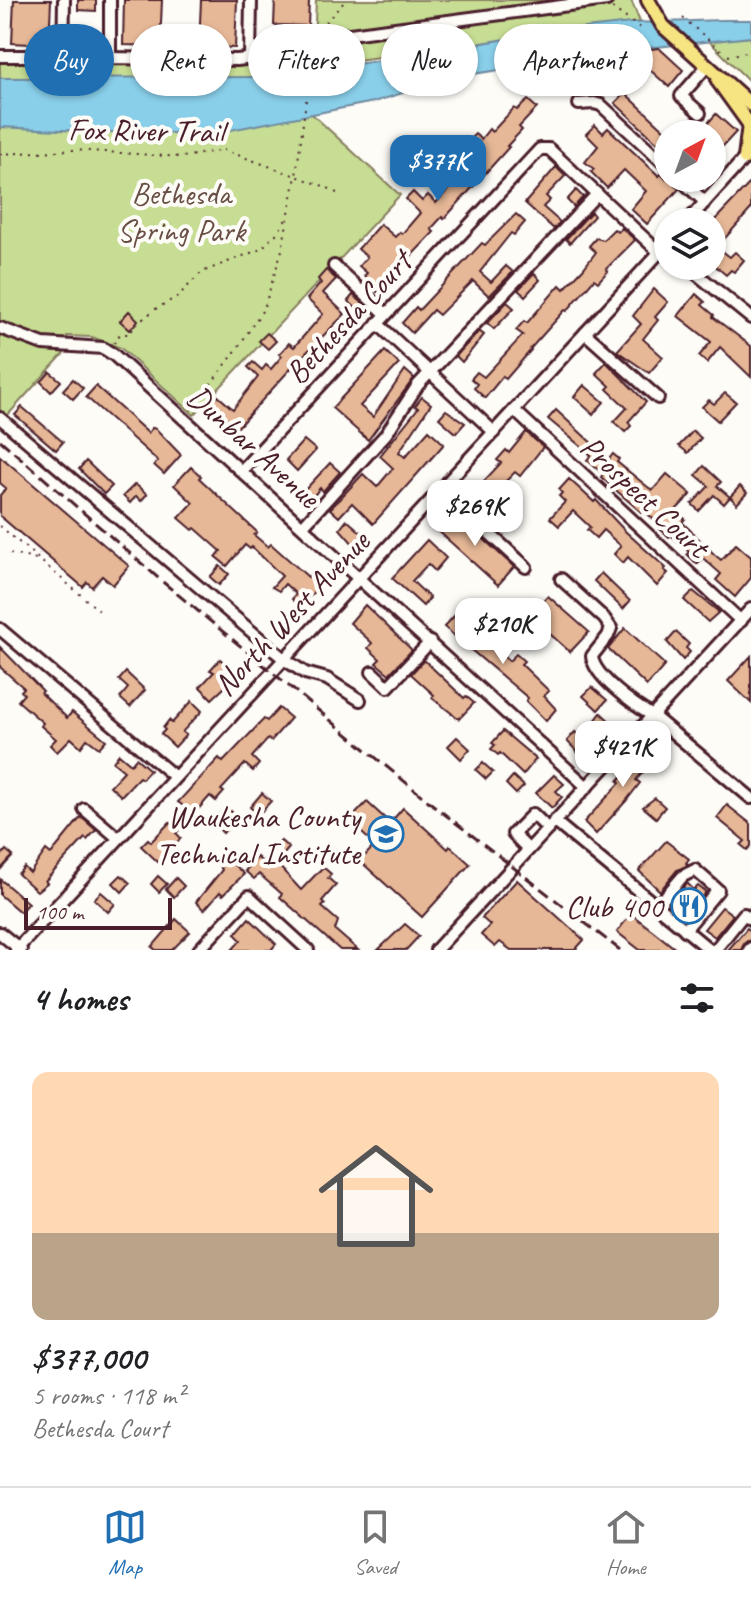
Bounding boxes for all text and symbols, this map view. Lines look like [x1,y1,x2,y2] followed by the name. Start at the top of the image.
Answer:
[24,24,114,96] chip: Buy
[130,24,232,96] chip: Rent
[248,24,365,96] chip: Filters
[381,24,478,96] chip: New
[494,24,653,96] chip: Apartment
[68,109,230,152] street label: Fox River Trail
[654,120,726,192] north arrow
[654,120,726,280] map controls
[382,135,494,203] pin: $377K
[408,144,468,177] text: $377K
[117,173,247,251] park label: Bethesda Spring Park
[654,208,726,280] button: layers
[276,239,423,392] street label: Bethesda Court
[179,376,330,518] street label: Dunbar Avenue
[572,426,720,569] street label: Prospect Court
[419,480,531,548] pin: $269K
[445,489,505,522] text: $269K
[204,520,380,704] street label: North West Avenue
[447,598,559,666] pin: $210K
[473,607,533,640] text: $210K
[567,721,679,789] pin: $421K
[593,730,653,763] text: $421K
[156,796,363,874] place label: Waukesha County Technical Institute
[367,815,405,853] school or university icon: Waukesha County Technical Institute
[566,886,666,927] place label: Club 400
[670,887,708,925] restaurant icon: Club 400
[24,894,172,930] scale bar
[36,898,83,926] text: 100 m
[675,976,719,1020] icon: filters
[32,977,128,1020] text: 4 homes
[304,1124,448,1268] icon: home
[32,1336,146,1379] text: $377,000
[32,1379,184,1412] text: 5 rooms · 118 m²
[32,1412,168,1445] text: Bethesda Court
[103,1505,147,1581] tab: Map
[353,1505,397,1581] tab: Saved
[604,1505,648,1581] tab: Home

